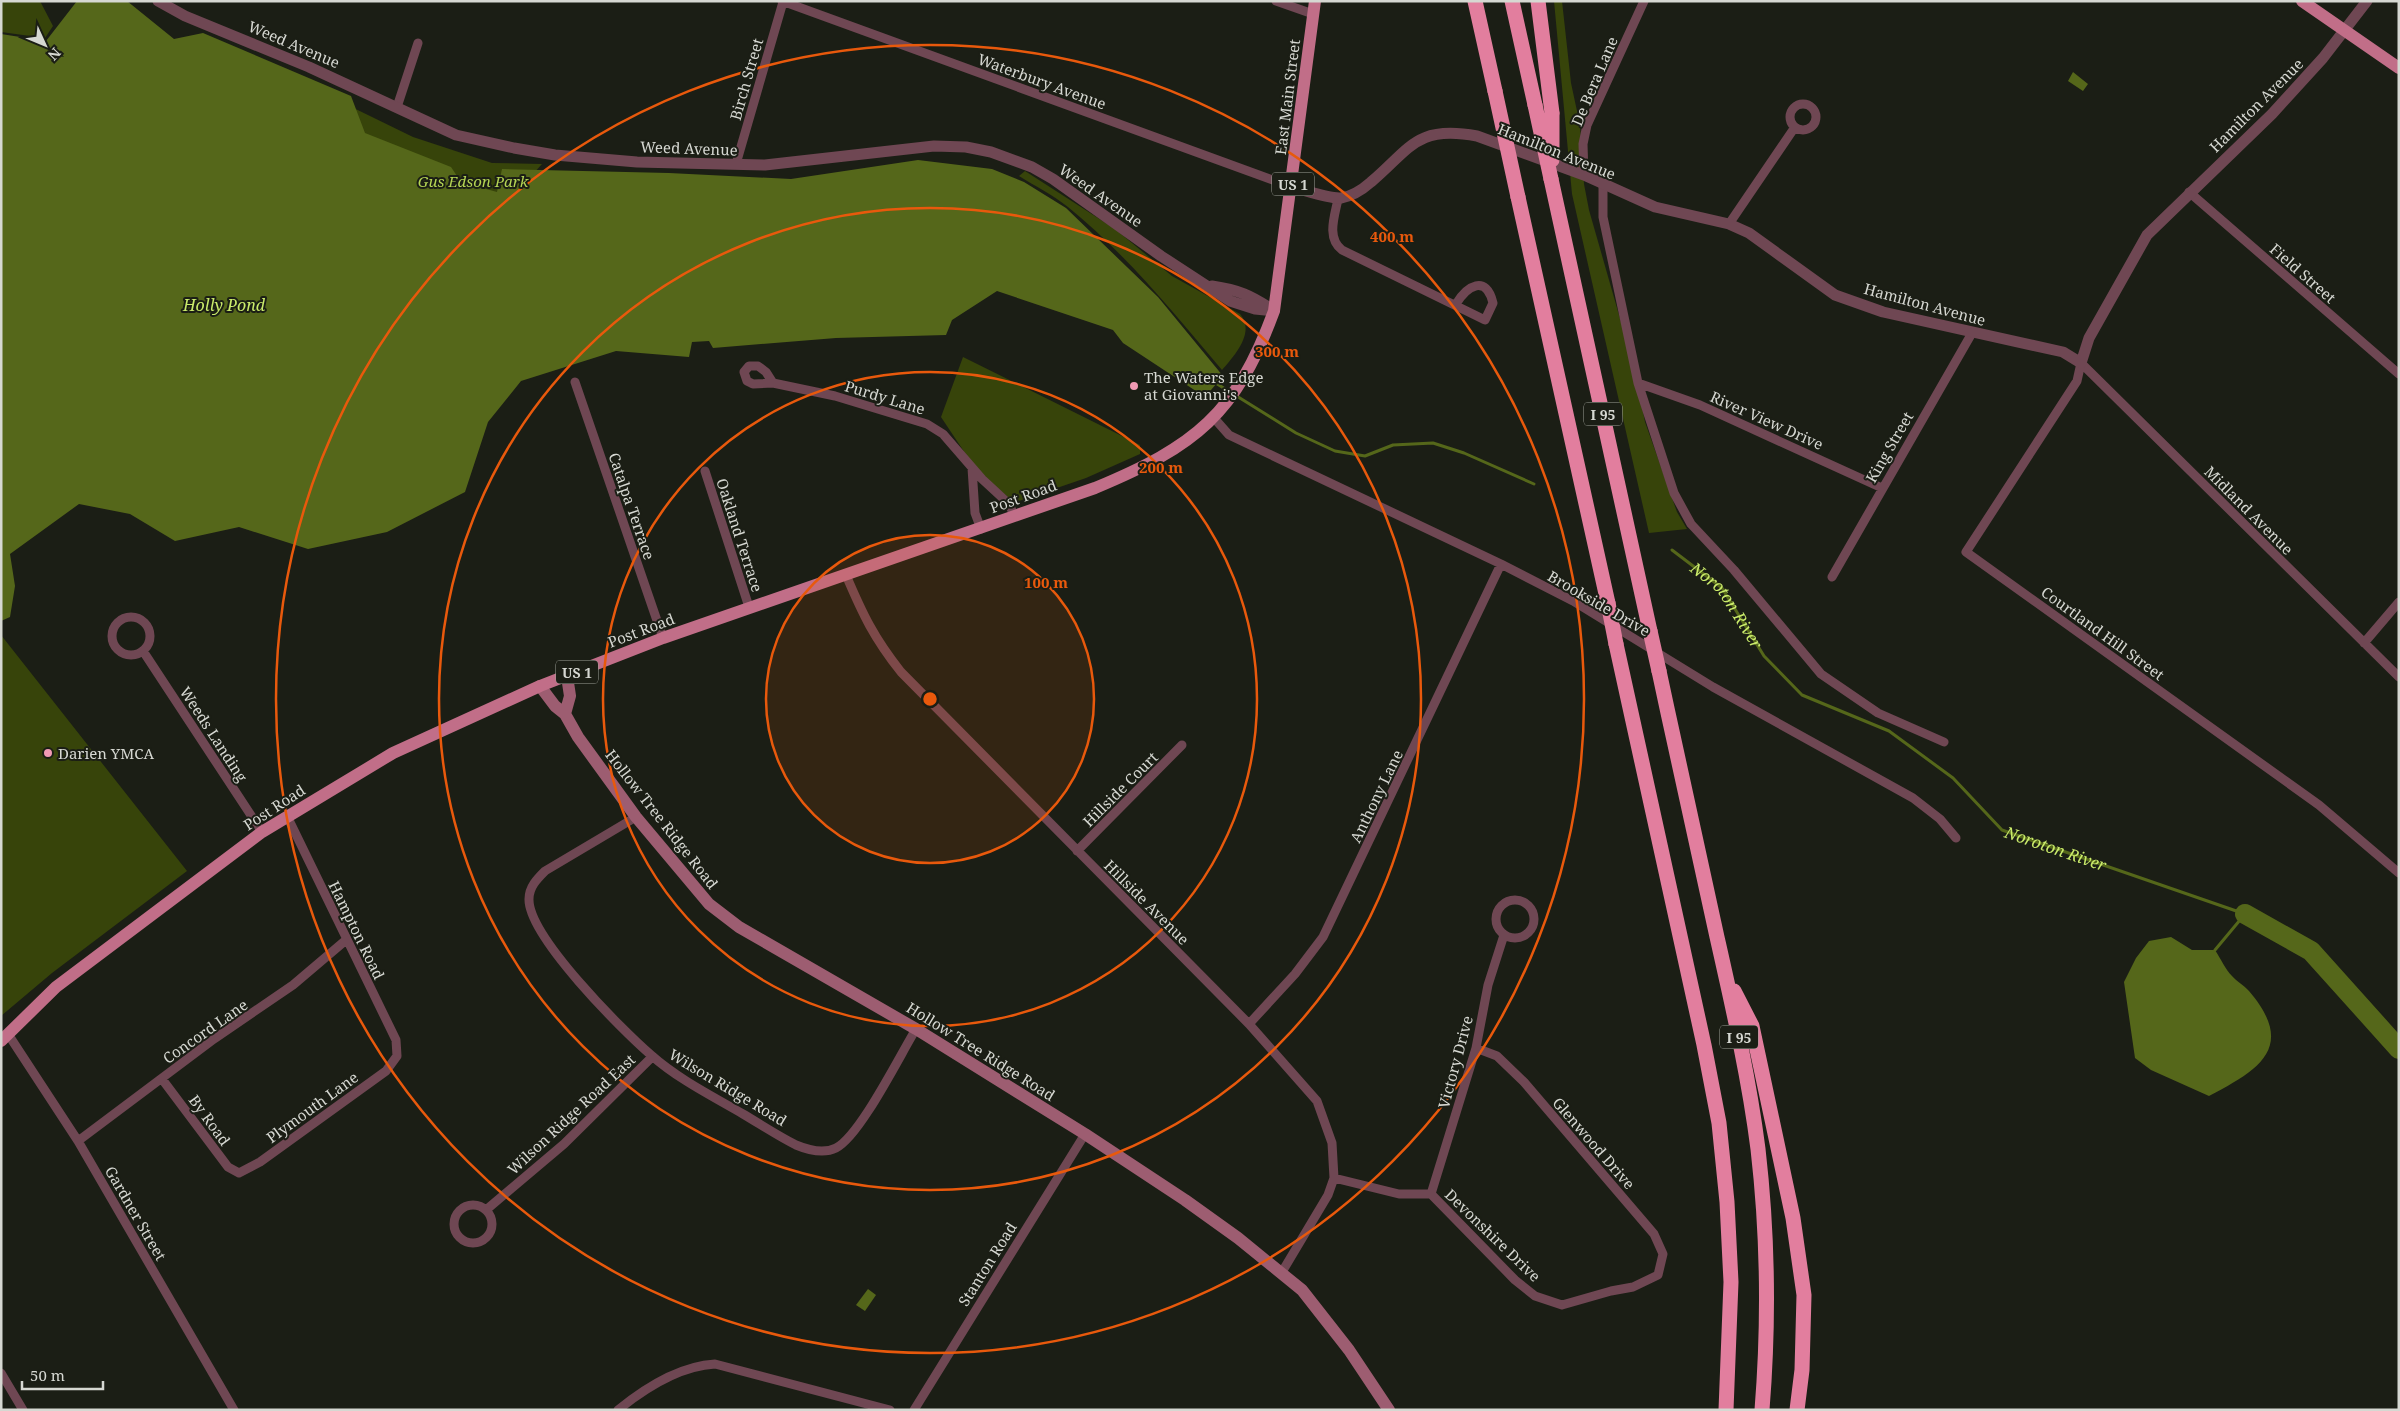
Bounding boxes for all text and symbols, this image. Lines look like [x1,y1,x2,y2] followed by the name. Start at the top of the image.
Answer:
[245,16,343,72] street label: Weed Avenue
[20,20,70,70] north arrow
[1566,33,1622,129] street label: De Bera Lane
[725,36,767,122] street label: Birch Street
[1270,38,1304,156] street label: East Main Street
[44,44,65,65] text: N
[975,48,1109,114] street label: Waterbury Avenue
[2205,54,2307,156] street label: Hamilton Avenue
[1495,118,1619,184] street label: Hamilton Avenue
[640,136,738,160] street label: Weed Avenue
[1055,159,1147,231] street label: Weed Avenue
[418,171,529,191] park label: Gus Edson Park
[1272,172,1314,195] road number: US 1
[1370,226,1414,246] text: 400 m
[2266,239,2340,307] street label: Field Street
[1862,278,1988,330] street label: Hamilton Avenue
[182,294,266,316] water label: Holly Pond
[1255,341,1299,361] text: 300 m
[1144,367,1263,404] place label: The Waters Edge at Giovanni's
[843,375,927,419] street label: Purdy Lane
[1128,380,1140,392] marker: The Waters Edge at Giovanni's
[1707,386,1827,454] street label: River View Drive
[1584,402,1622,426] road number: I 95
[1861,408,1917,486] street label: King Street
[604,450,660,562] street label: Catalpa Terrace
[1139,457,1183,477] text: 200 m
[2200,461,2298,559] street label: Midland Avenue
[987,475,1059,517] street label: Post Road
[712,476,768,594] street label: Oakland Terrace
[1685,556,1768,653] water label: Noroton River
[1544,566,1654,640] street label: Brookside Drive
[1024,572,1068,592] text: 100 m
[2038,582,2168,684] street label: Courtland Hill Street
[605,608,677,652] street label: Post Road
[556,660,598,684] road number: US 1
[176,682,252,786] street label: Weeds Landing
[921,690,939,708] centre of rings
[58,743,154,763] place label: Darien YMCA
[601,745,723,893] street label: Hollow Tree Ridge Road
[1345,746,1407,846] street label: Anthony Lane
[42,747,54,759] marker: Darien YMCA
[1078,747,1162,831] street label: Hillside Court
[239,780,309,834] street label: Post Road
[2001,821,2110,876] water label: Noroton River
[1100,855,1194,949] street label: Hillside Avenue
[324,877,390,983] street label: Hampton Road
[159,994,251,1068] street label: Concord Lane
[903,997,1059,1105] street label: Hollow Tree Ridge Road
[1433,1013,1477,1111] street label: Victory Drive
[1720,1026,1758,1048] road number: I 95
[665,1044,791,1130] street label: Wilson Ridge Road
[503,1049,639,1179] street label: Wilson Ridge Road East
[262,1067,362,1147] street label: Plymouth Lane
[185,1091,235,1149] street label: By Road
[1548,1093,1640,1193] street label: Glenwood Drive
[101,1162,171,1264] street label: Gardner Street
[1441,1184,1545,1286] street label: Devonshire Drive
[953,1218,1021,1310] street label: Stanton Road
[22,1358,104,1390] scale bar
[30,1365,65,1385] text: 50 m

